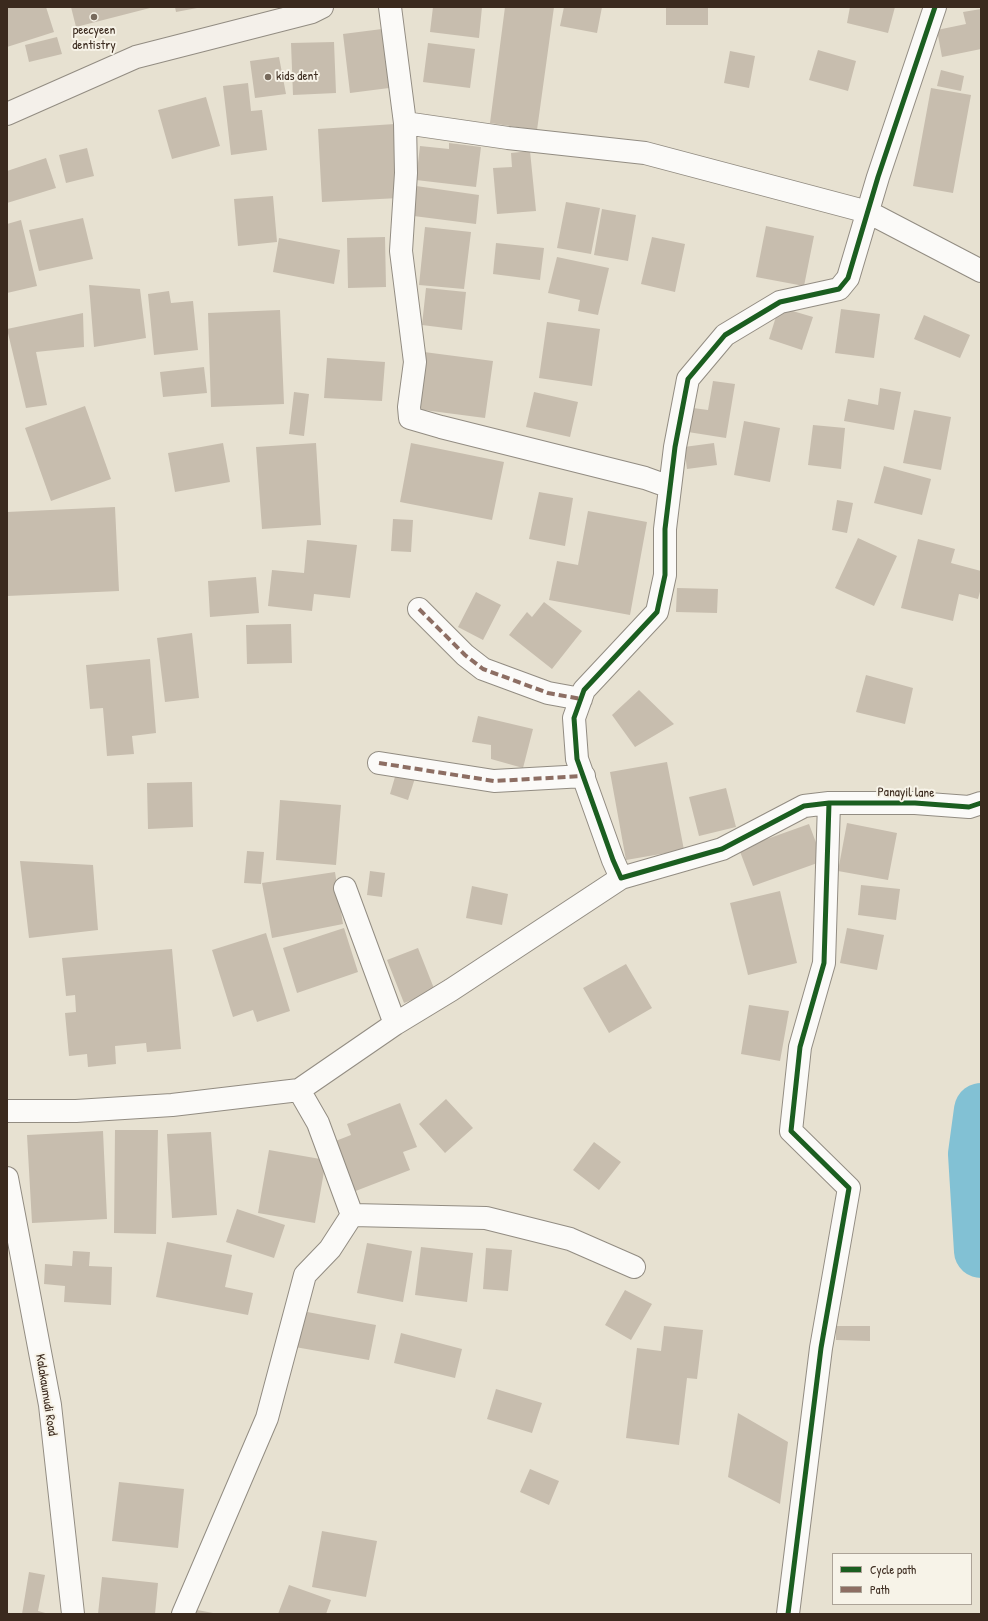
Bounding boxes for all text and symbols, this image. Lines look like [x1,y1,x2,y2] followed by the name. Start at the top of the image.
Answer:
[89,12,99,22] marker: peecyeen dentistry
[72,23,116,54] place label: peecyeen dentistry
[276,69,318,85] place label: kids dent
[263,72,273,82] marker: kids dent
[877,785,935,801] street label: Panayil lane
[32,1353,60,1437] street label: Kalakaumudi Road
[832,1553,972,1605] legend
[870,1561,916,1578] text: Cycle path
[870,1581,890,1598] text: Path

